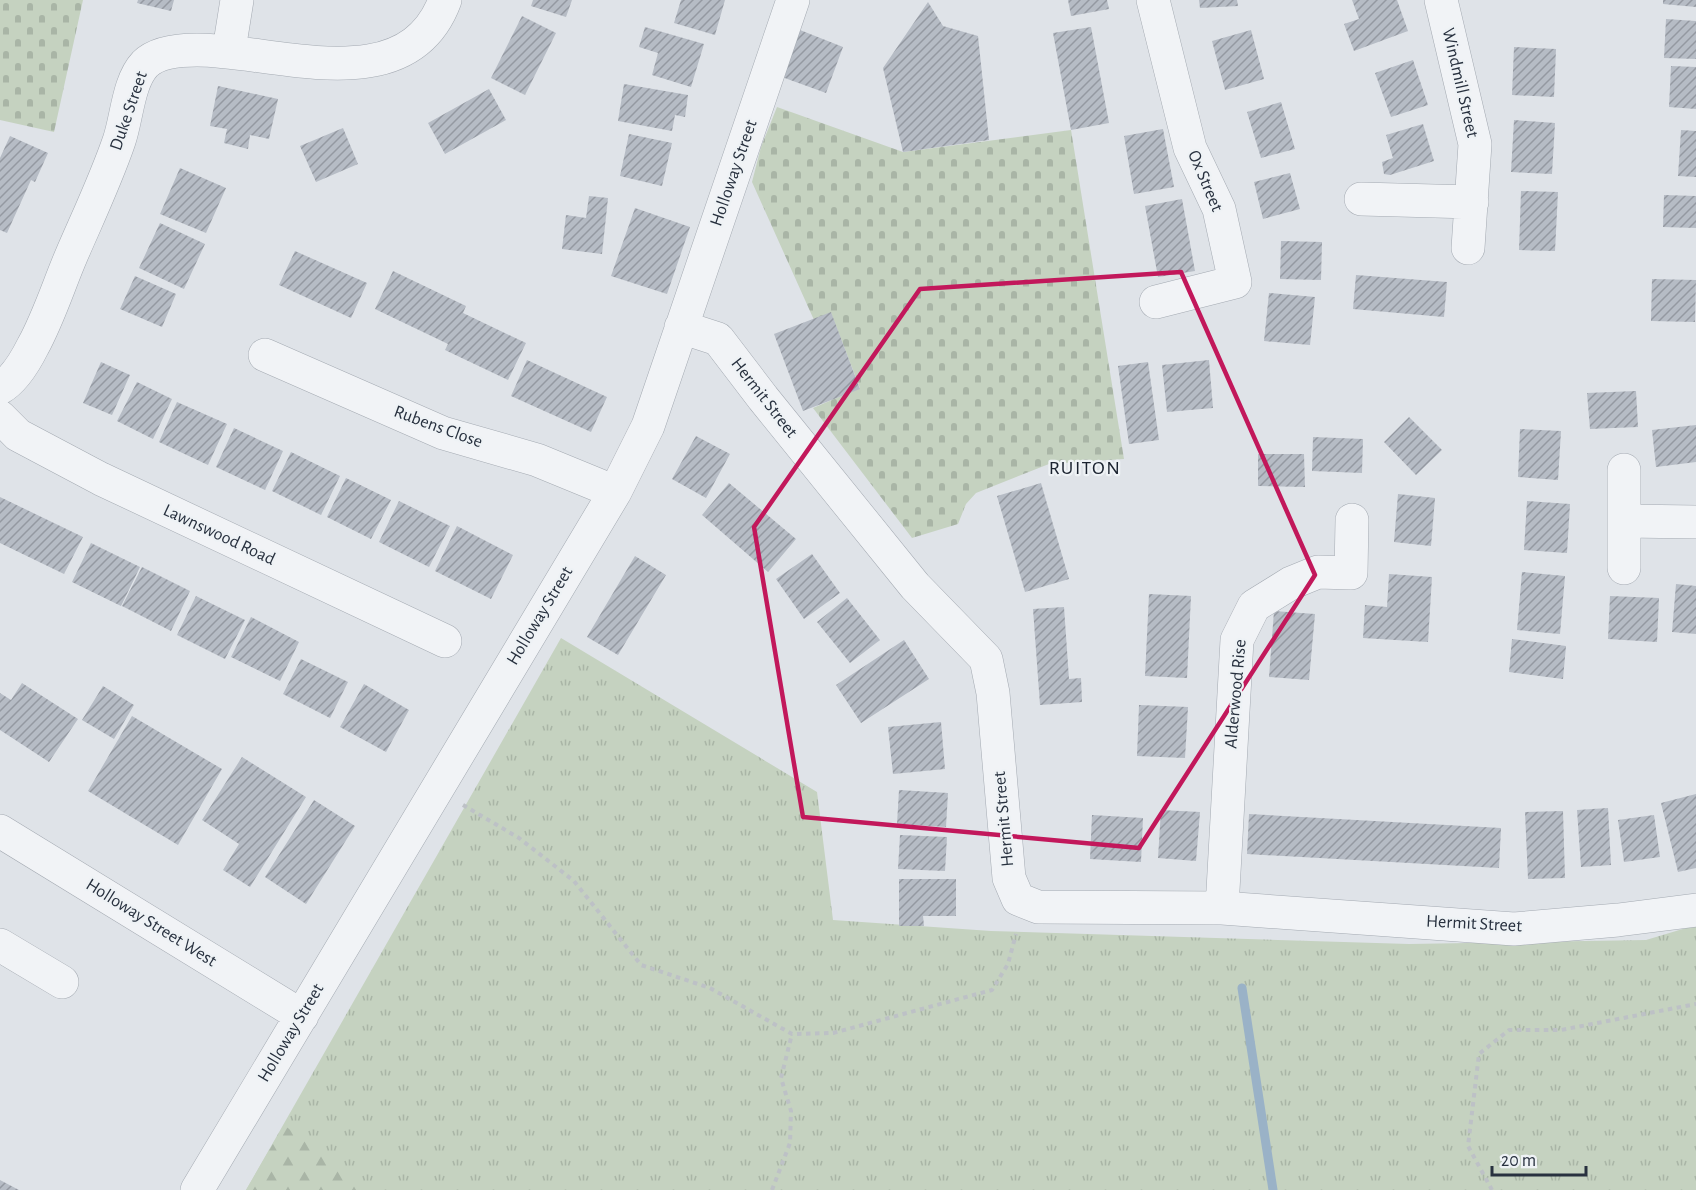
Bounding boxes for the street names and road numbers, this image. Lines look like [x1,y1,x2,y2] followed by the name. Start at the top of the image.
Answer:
[1439,26,1481,140] street label: Windmill Street
[107,69,151,153] street label: Duke Street
[707,117,761,229] street label: Holloway Street
[1184,148,1226,214] street label: Ox Street
[727,355,801,442] street label: Hermit Street
[391,403,485,451] street label: Rubens Close
[160,501,278,569] street label: Lawnswood Road
[504,563,576,668] street label: Holloway Street
[1222,639,1250,749] street label: Alderwood Rise
[991,770,1017,868] street label: Hermit Street
[83,876,220,971] street label: Holloway Street West
[1426,913,1523,936] street label: Hermit Street
[255,980,327,1085] street label: Holloway Street

